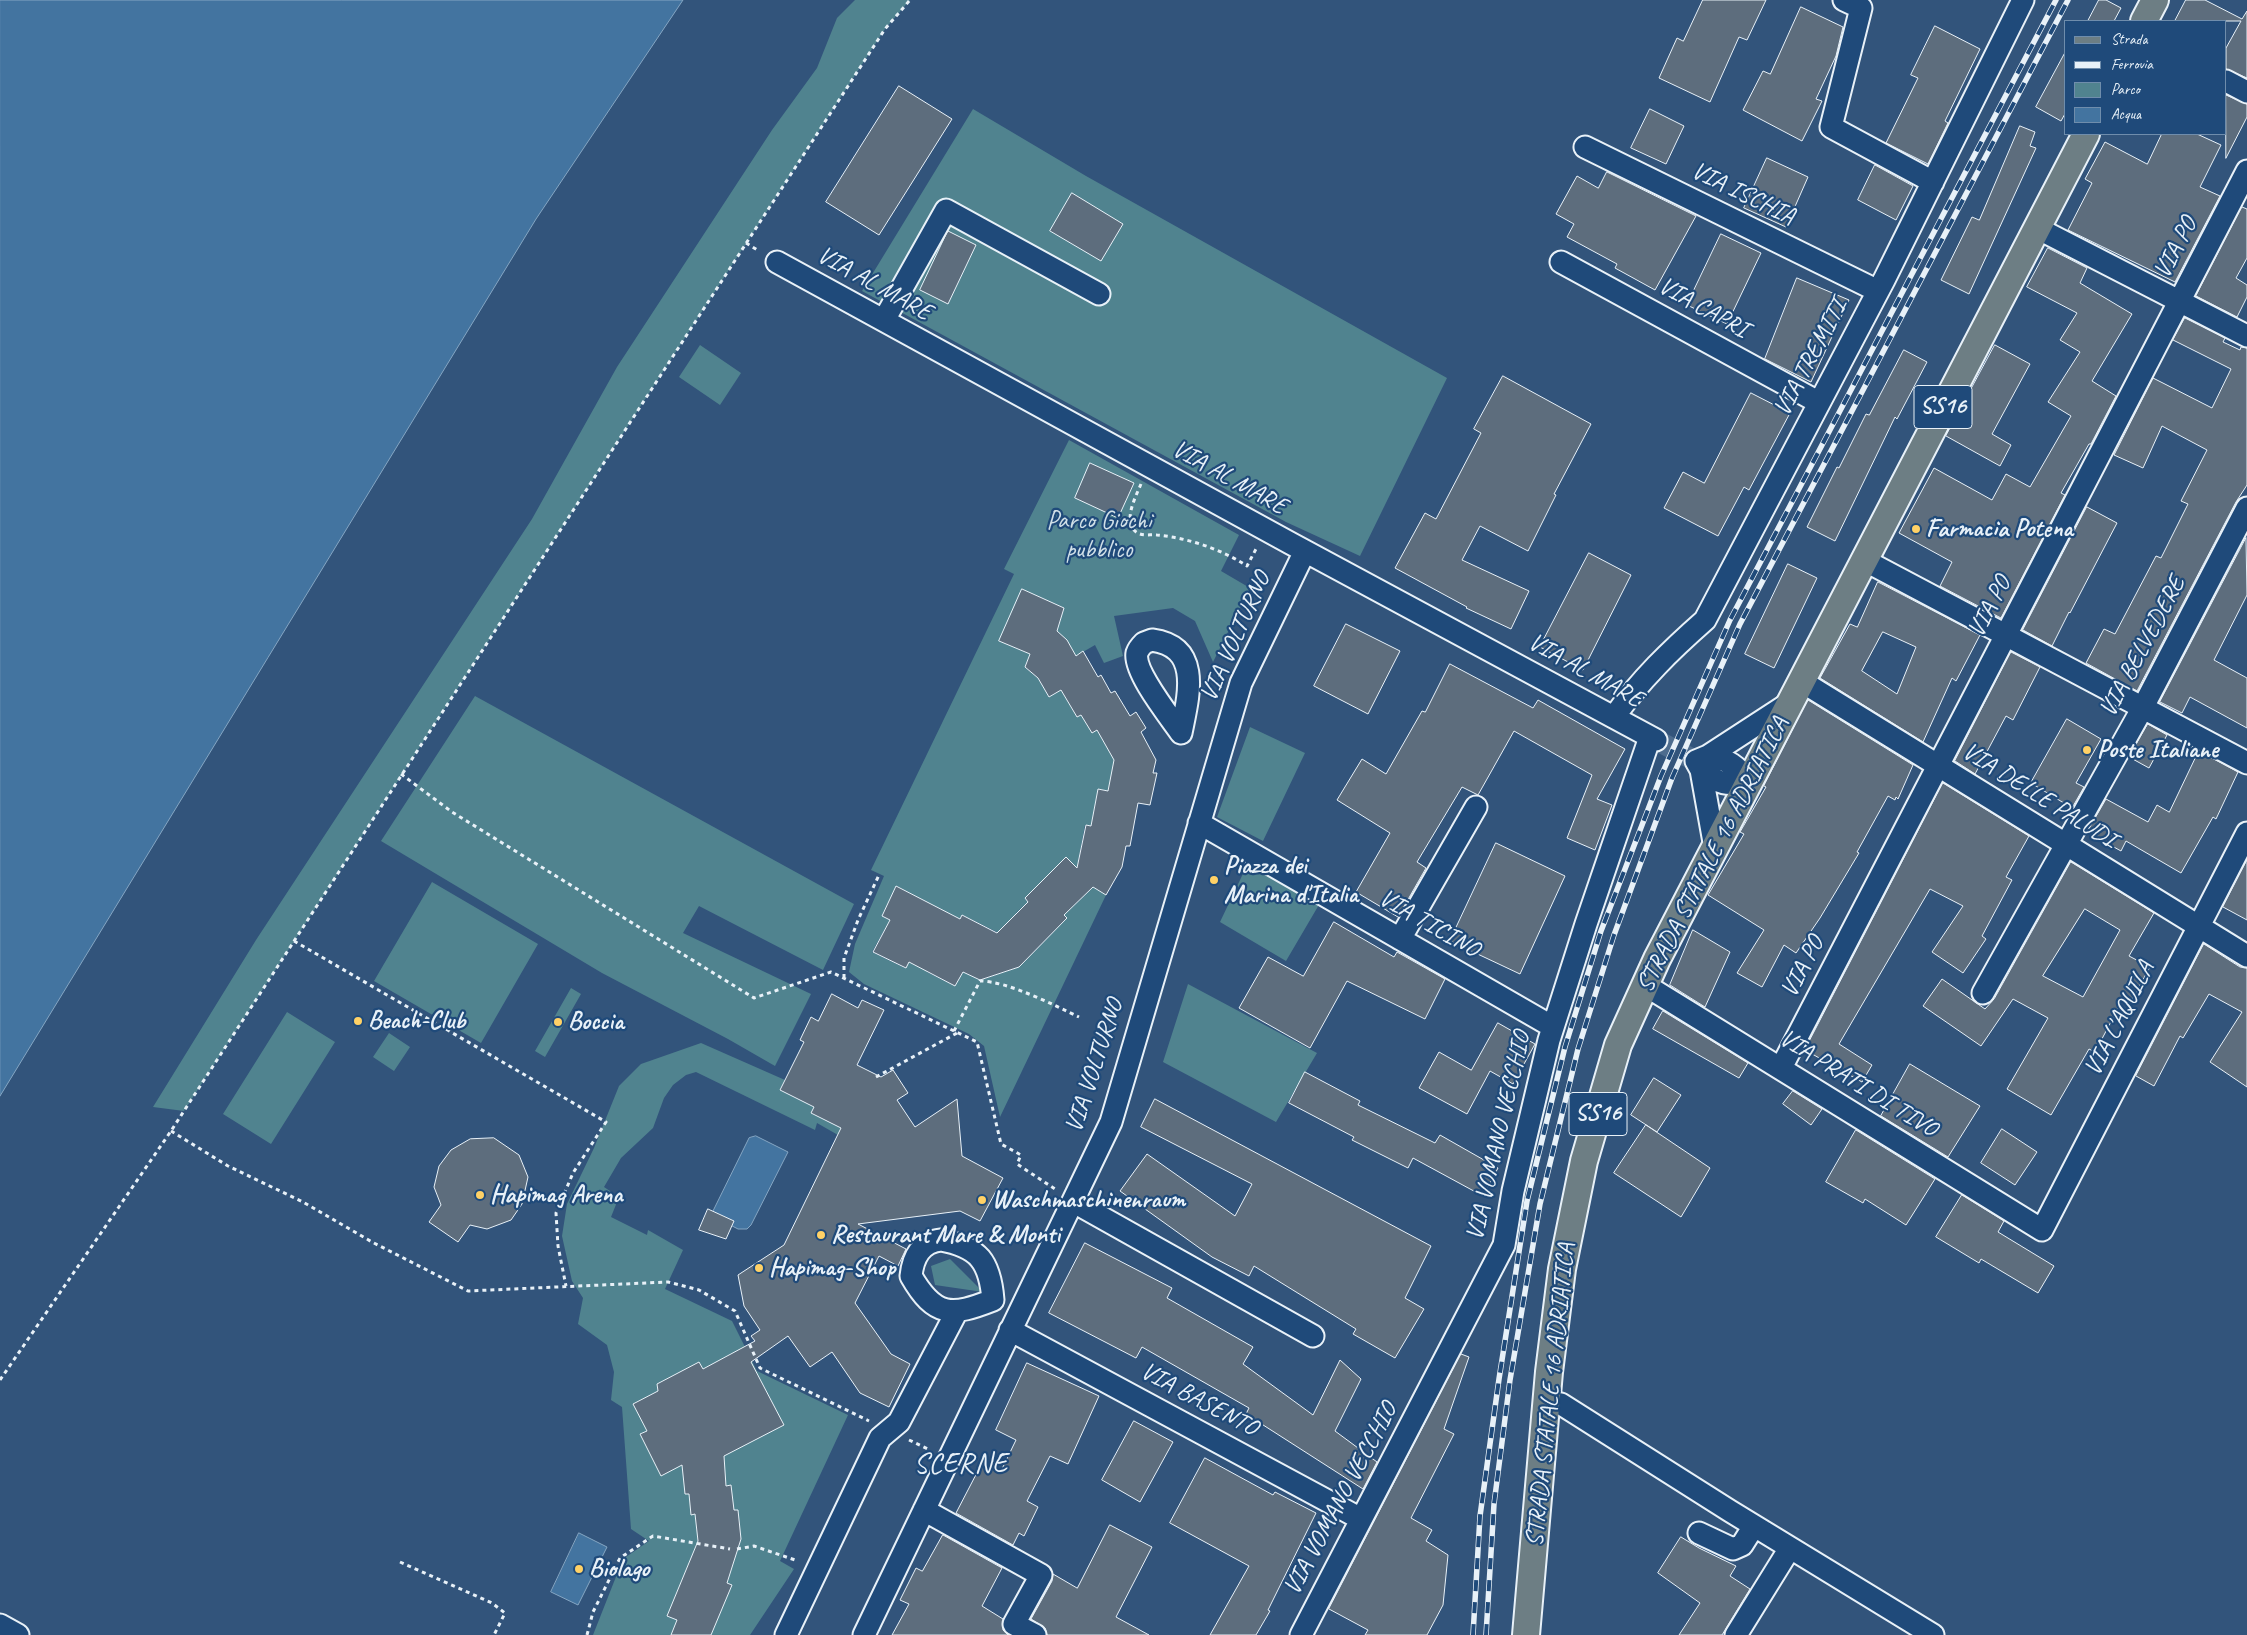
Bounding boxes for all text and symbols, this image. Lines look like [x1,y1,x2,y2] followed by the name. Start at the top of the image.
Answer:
[2064,20,2227,135] legend
[2111,30,2147,49] text: Strada
[2111,55,2153,74] text: Ferrovia
[2111,80,2140,99] text: Parco
[2111,105,2141,124] text: Acqua
[1686,156,1800,232] street label: VIA ISCHIA
[2148,212,2204,284] street label: VIA PO
[812,240,936,328] street label: VIA AL MARE
[1653,271,1753,345] street label: VIA CAPRI
[1768,295,1854,421] street label: VIA TREMITI
[1914,386,1972,428] road number: SS16
[1167,434,1291,522] street label: VIA AL MARE
[1047,506,1151,565] park label: Parco Giochi pubblico
[1926,514,2073,544] place label: Farmacia Potena
[1910,523,1922,535] marker: Farmacia Potena
[1194,568,1278,706] street label: VIA VOLTURNO
[1962,571,2018,643] street label: VIA PO
[2093,572,2193,722] street label: VIA BELVEDERE
[1523,627,1647,715] street label: VIA AL MARE
[1630,712,1796,998] street label: STRADA STATALE 16 ADRIATICA
[2097,735,2218,765] place label: Poste Italiane
[1956,737,2122,855] street label: VIA DELLE PALUDI
[2081,744,2093,756] marker: Poste Italiane
[1224,851,1358,910] place label: Piazza dei Marina d'Italia
[1208,874,1220,886] marker: Piazza dei Marina d'Italia
[1373,883,1485,965] street label: VIA TICINO
[1775,931,1831,1003] street label: VIA PO
[2078,957,2162,1081] street label: VIA L'AQUILA
[1059,996,1131,1136] street label: VIA VOLTURNO
[368,1006,465,1036] place label: Beach-Club
[568,1007,624,1037] place label: Boccia
[352,1015,364,1027] marker: Beach-Club
[552,1016,564,1028] marker: Boccia
[1773,1023,1943,1145] street label: VIA PRATI DI TIVO
[1460,1029,1538,1243] street label: VIA VOMANO VECCHIO
[1569,1092,1627,1136] road number: SS16
[490,1180,622,1210] place label: Hapimag Arena
[992,1185,1185,1215] place label: Waschmaschinenraum
[474,1189,486,1201] marker: Hapimag Arena
[976,1194,988,1206] marker: Waschmaschinenraum
[831,1220,1060,1250] place label: Restaurant Mare & Monti
[815,1229,827,1241] marker: Restaurant Mare & Monti
[1520,1242,1582,1548] street label: STRADA STATALE 16 ADRIATICA
[769,1253,895,1283] place label: Hapimag-Shop
[753,1262,765,1274] marker: Hapimag-Shop
[1135,1357,1263,1443] street label: VIA BASENTO
[1278,1398,1404,1600] street label: VIA VOMANO VECCHIO
[913,1448,1009,1482] district label: SCERNE
[589,1554,649,1584] place label: Biolago
[573,1563,585,1575] marker: Biolago

